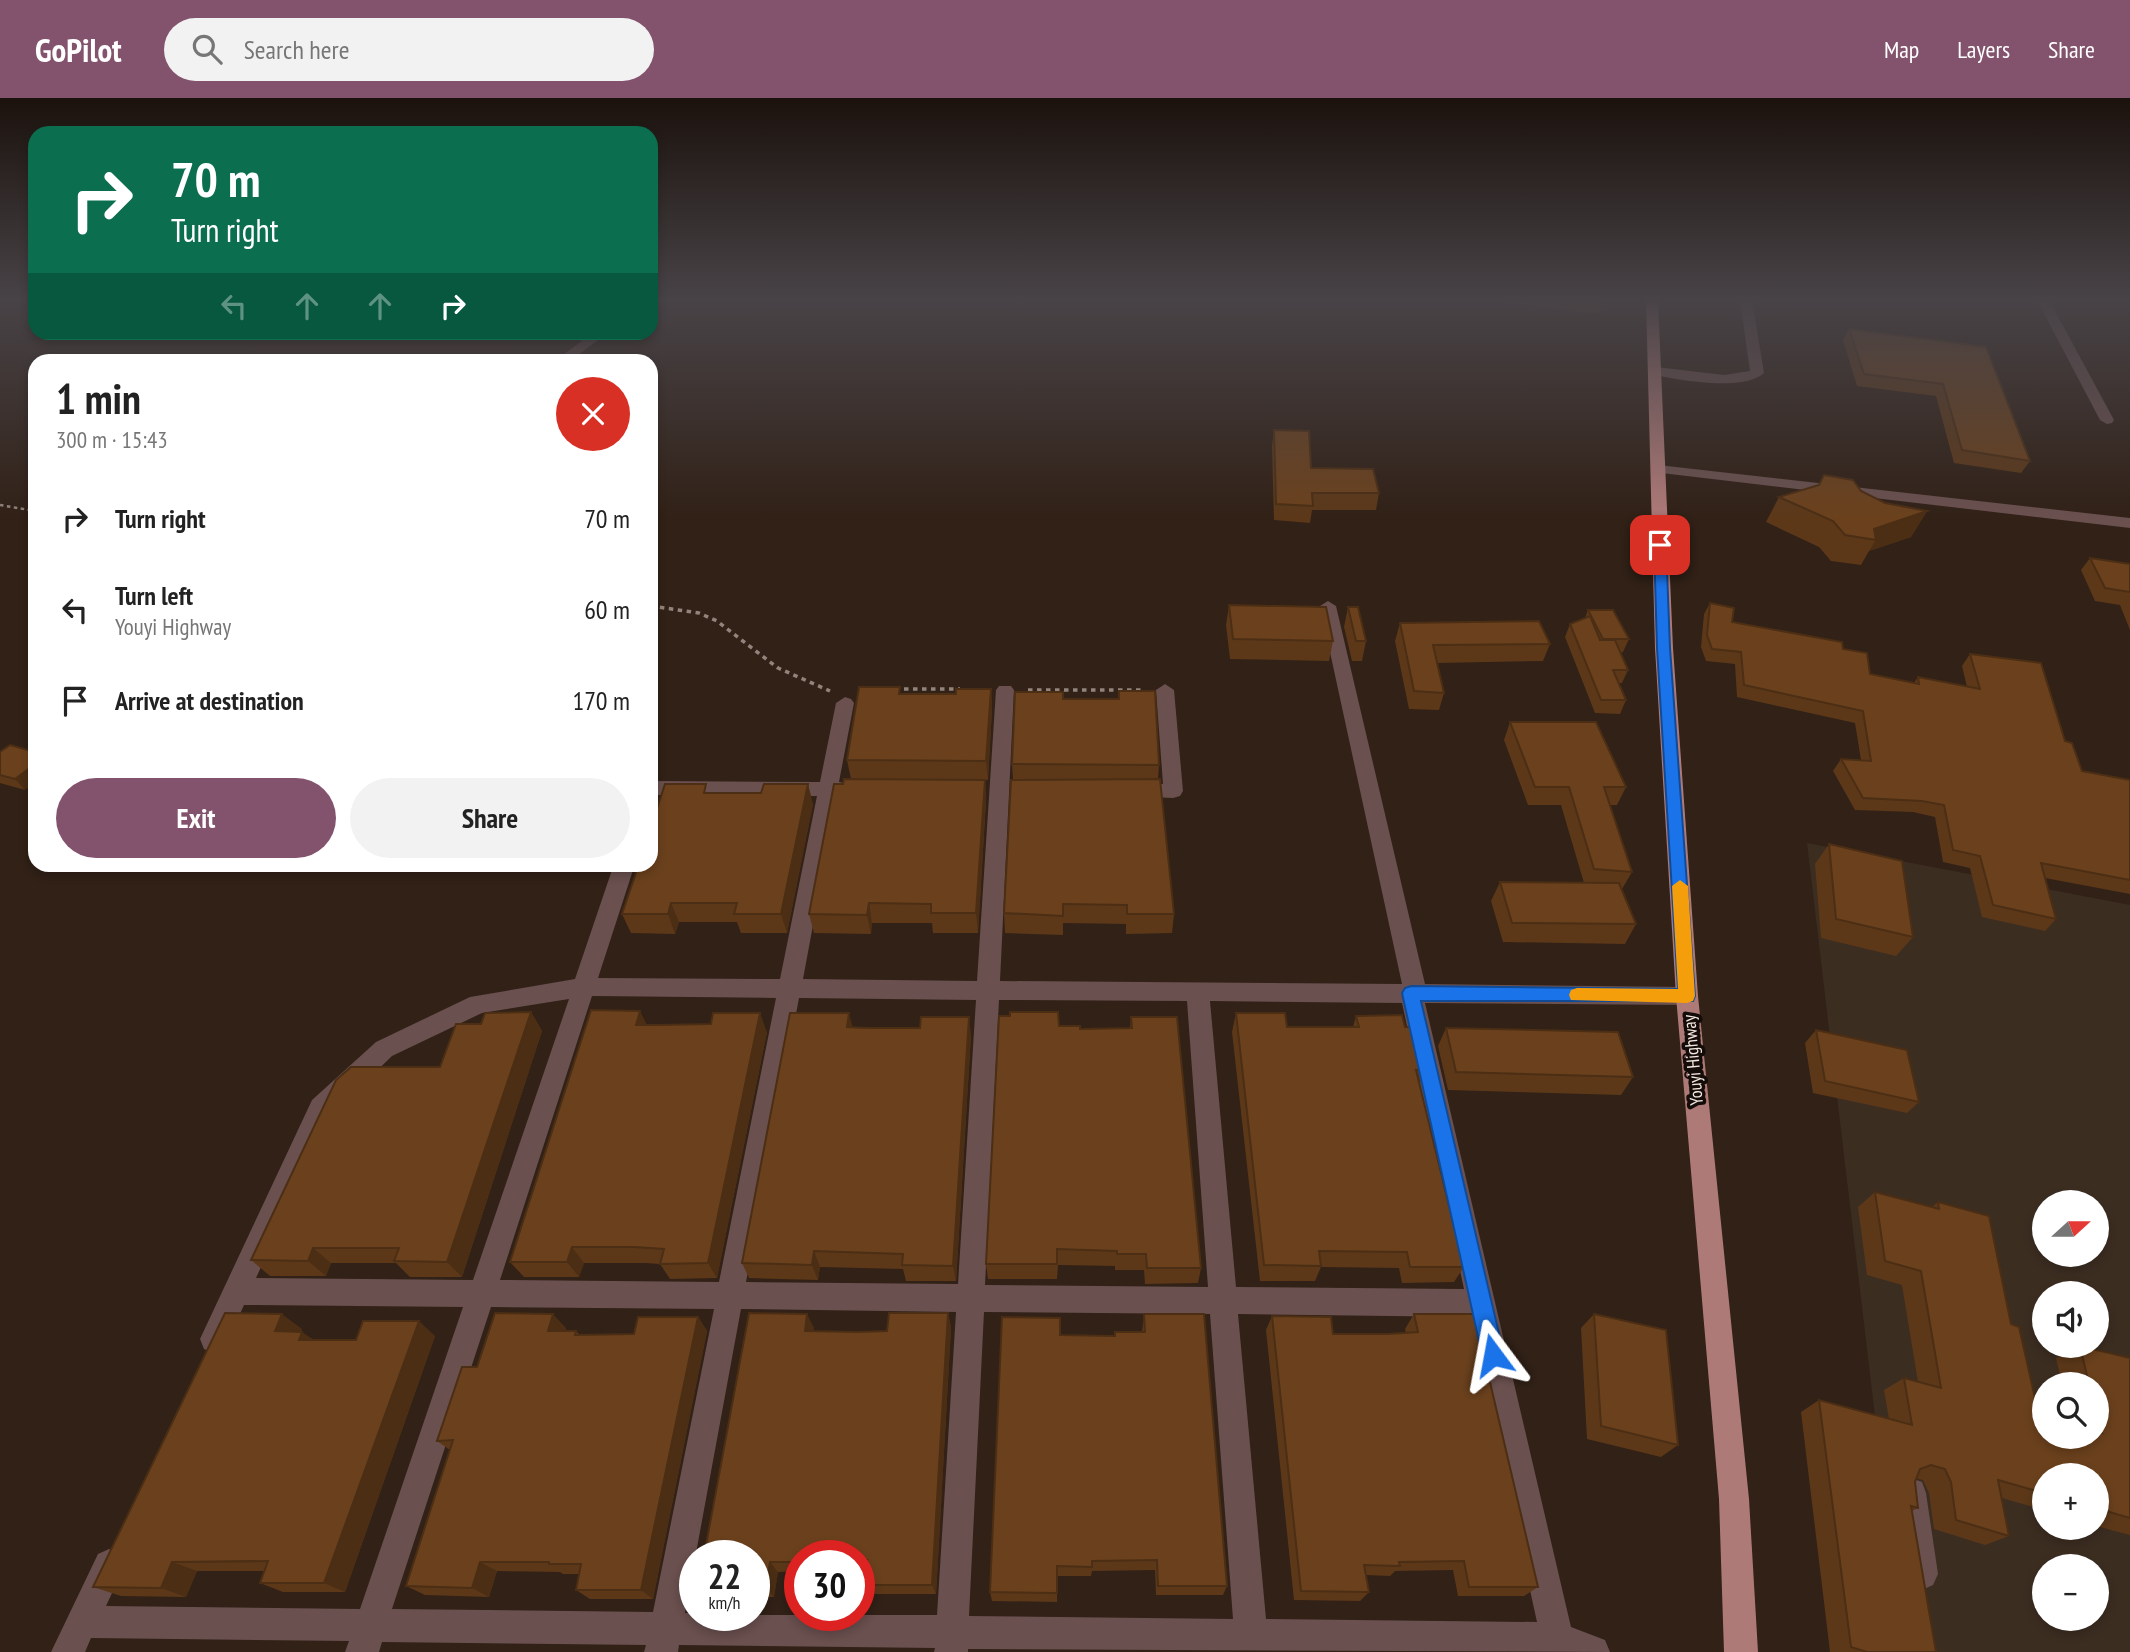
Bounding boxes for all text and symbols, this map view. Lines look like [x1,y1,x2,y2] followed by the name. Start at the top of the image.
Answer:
[164,18,654,81] search box
[35,28,122,71] text: GoPilot
[188,30,226,68] icon: search
[244,33,349,66] text: Search here
[1884,34,1919,65] text: Map
[1957,34,2010,65] text: Layers
[2048,34,2095,65] text: Share
[171,147,260,211] text: 70 m
[56,154,147,245] icon: right
[171,209,279,251] text: Turn right
[215,287,253,325] icon: left
[288,287,326,325] icon: ahead
[361,287,399,325] icon: ahead
[434,287,472,325] icon: right
[56,371,141,426] text: 1 min
[556,377,630,451] button: close
[56,425,168,454] text: 300 m · 15:43
[56,500,94,538] icon: right
[115,502,206,535] text: Turn right
[584,502,630,535] text: 70 m
[1630,515,1690,575] pin
[1641,526,1679,564] icon: arrive
[115,579,193,612] text: Turn left
[56,591,94,629] icon: left
[584,593,630,626] text: 60 m
[115,612,231,641] text: Youyi Highway
[56,682,94,720] icon: arrive
[115,684,304,717] text: Arrive at destination
[572,684,630,717] text: 170 m
[56,778,336,858] button: Exit
[350,778,630,858] button: Share
[1677,1014,1708,1106] street label: Youyi Highway
[2032,1190,2109,1267] north arrow
[2032,1190,2109,1631] map controls
[2032,1281,2109,1358] button: sound
[1456,1318,1530,1392] position arrow
[2032,1372,2109,1449] button: search
[2032,1463,2109,1540] button: +
[784,1540,875,1631] speed limit sign: 30
[708,1553,741,1599] text: 22
[2032,1554,2109,1631] button: −
[709,1591,740,1614] text: km/h

